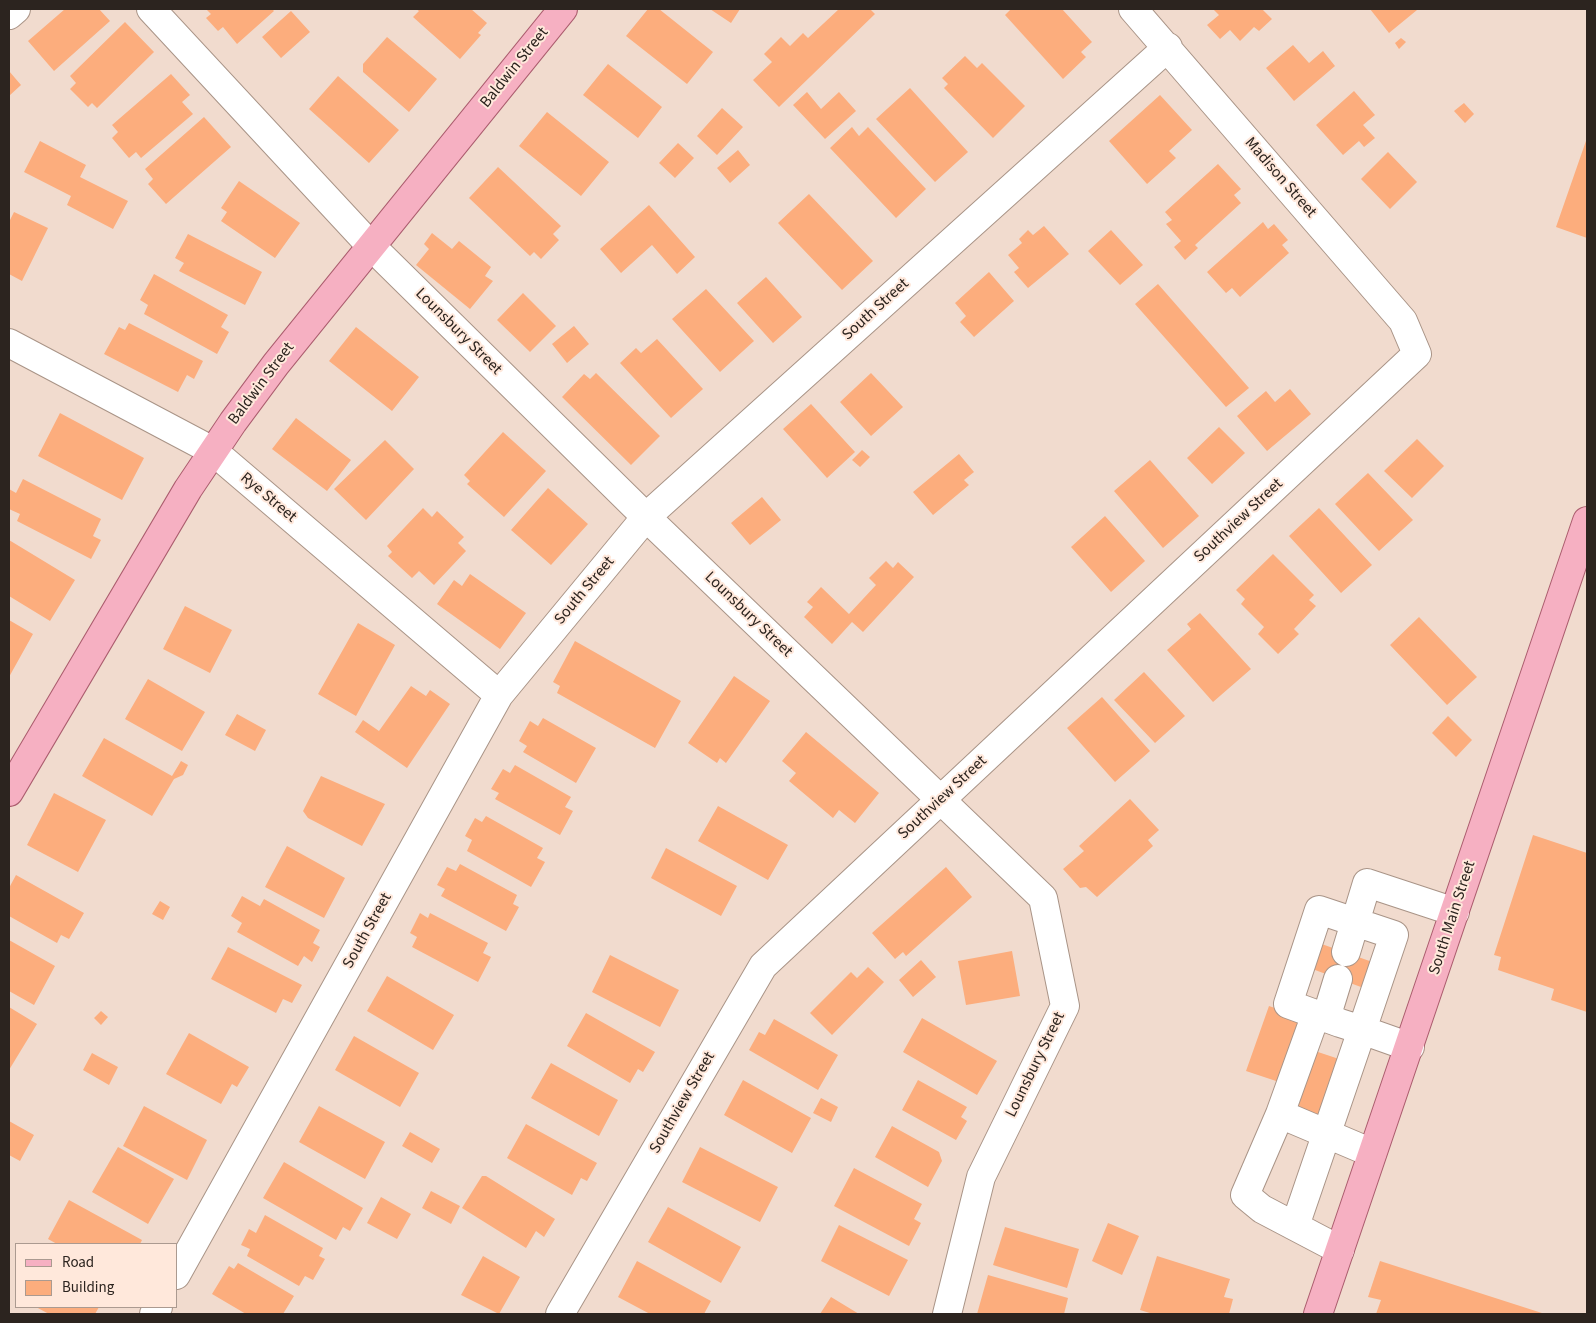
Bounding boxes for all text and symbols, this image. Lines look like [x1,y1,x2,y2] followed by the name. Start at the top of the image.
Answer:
[477,24,553,112] street label: Baldwin Street
[1240,134,1320,222] street label: Madison Street
[839,275,913,345] street label: South Street
[411,285,505,379] street label: Lounsbury Street
[225,339,299,429] street label: Baldwin Street
[236,469,300,527] street label: Rye Street
[1191,475,1287,567] street label: Southview Street
[551,553,619,629] street label: South Street
[700,568,796,662] street label: Lounsbury Street
[895,752,991,844] street label: Southview Street
[1425,858,1481,978] street label: South Main Street
[339,890,397,972] street label: South Street
[1002,1009,1070,1121] street label: Lounsbury Street
[646,1049,720,1157] street label: Southview Street
[15,1243,178,1308] legend
[62,1252,94,1273] text: Road
[62,1277,114,1298] text: Building

